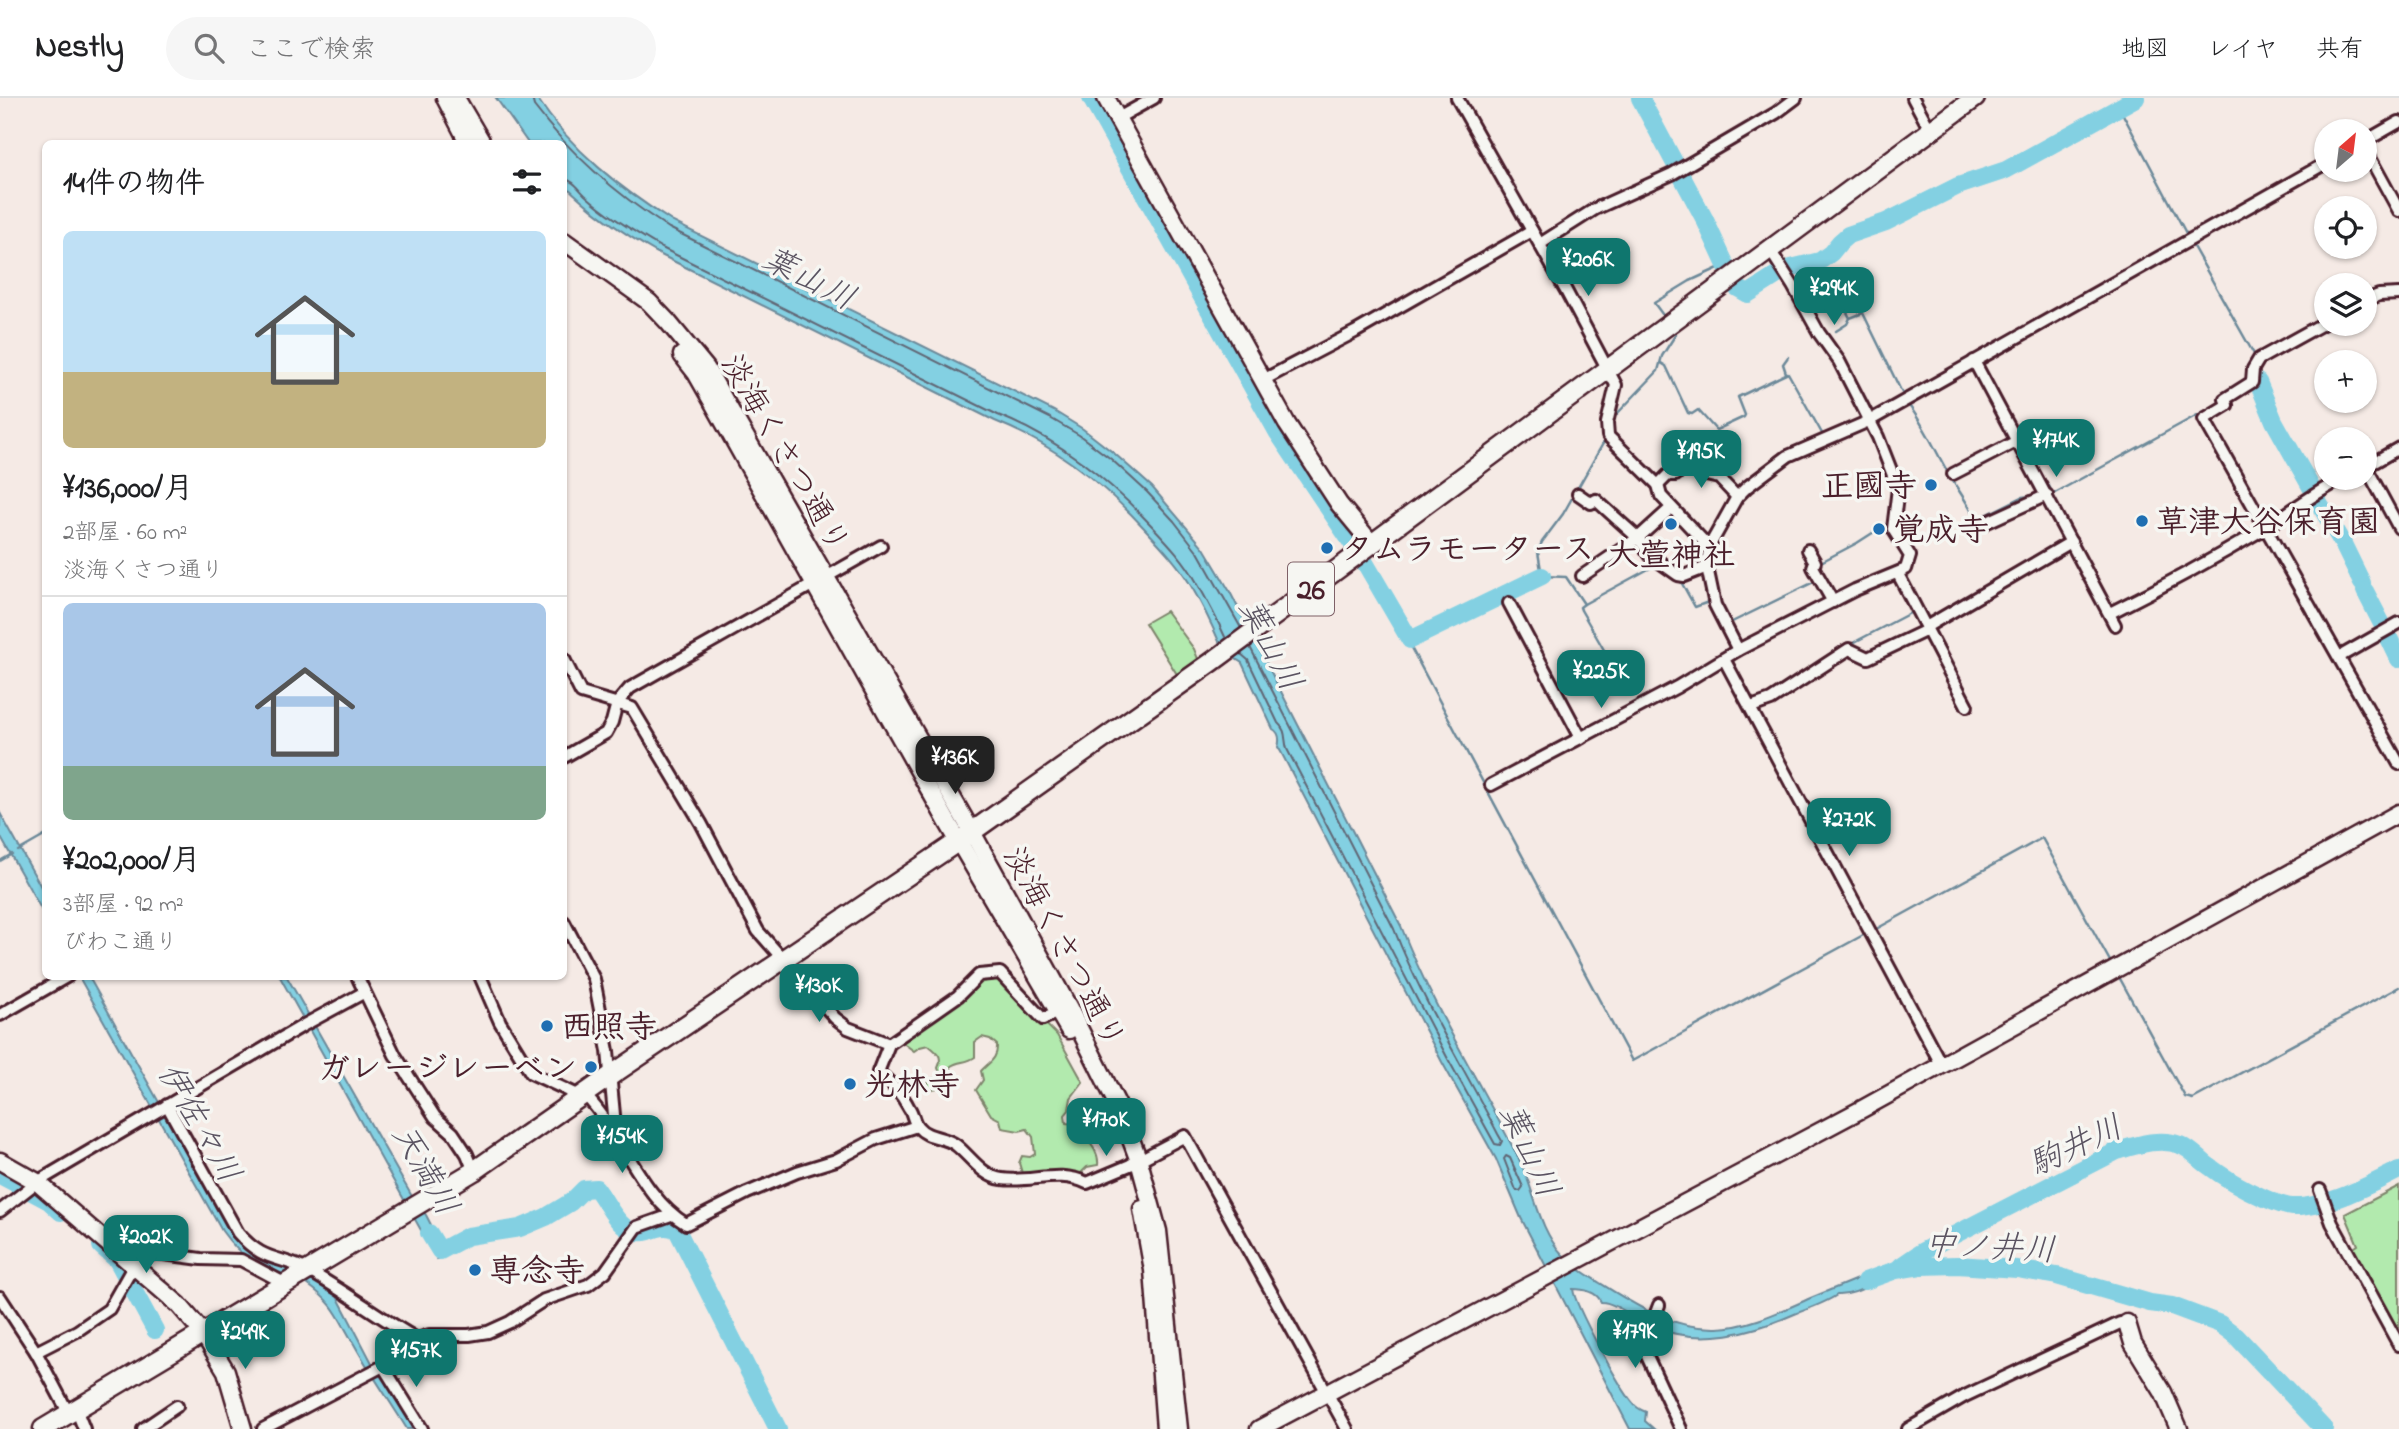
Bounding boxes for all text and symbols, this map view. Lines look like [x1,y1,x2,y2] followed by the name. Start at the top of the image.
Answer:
[166,17,656,80] search box
[35,24,124,72] text: Nestly
[190,29,228,67] icon: search
[246,32,376,70] text: ここで検索
[2121,33,2169,68] text: 地図
[2207,33,2278,68] text: レイヤ
[2316,33,2364,68] text: 共有
[2314,119,2376,182] north arrow
[2314,119,2377,490] map controls
[63,163,205,207] text: 14件の物件
[508,163,546,201] icon: filters
[2314,196,2377,259] button: locate
[753,237,863,324] water label: 葉山川
[1539,238,1637,298] pin: ¥206K
[1562,244,1614,277] text: ¥206K
[1785,268,1883,327] pin: ¥294K
[1810,273,1858,306] text: ¥294K
[2314,273,2377,336] button: layers
[242,277,368,403] icon: home
[707,346,859,564] street label: 淡海くさつ通り
[2314,350,2377,413] button: +
[2007,420,2105,479] pin: ¥174K
[2033,425,2079,458] text: ¥174K
[2314,427,2377,490] button: −
[1652,430,1750,490] pin: ¥195K
[1677,436,1725,469] text: ¥195K
[1821,465,1917,512] place label: 正國寺
[63,468,193,512] text: ¥136,000/月
[1923,477,1939,493] marker: 正國寺
[2156,501,2380,548] place label: 草津大谷保育園
[1893,509,1989,556] place label: 覚成寺
[2134,513,2150,529] marker: 草津大谷保育園
[1663,516,1679,532] marker: 大萱神社
[63,517,187,550] text: 2部屋 · 60 m²
[1871,521,1887,537] marker: 覚成寺
[1341,528,1594,575] place label: タムラモータース
[1607,534,1735,581] place label: 大萱神社
[1319,540,1335,556] marker: タムラモータース
[63,555,224,588] text: 淡海くさつ通り
[1288,562,1334,616] road number: 26
[1224,591,1313,701] water label: 葉山川
[242,649,368,775] icon: home
[1552,650,1650,710] pin: ¥225K
[1573,656,1629,689] text: ¥225K
[906,736,1004,796] pin: ¥136K
[931,742,979,775] text: ¥136K
[1800,798,1898,858] pin: ¥272K
[1823,804,1875,837] text: ¥272K
[989,839,1135,1059] street label: 淡海くさつ通り
[63,840,201,884] text: ¥202,000/月
[63,889,184,922] text: 3部屋 · 92 m²
[63,927,178,960] text: びわこ通り
[770,964,868,1024] pin: ¥130K
[796,970,842,1003] text: ¥130K
[561,1006,657,1053] place label: 西照寺
[539,1018,555,1034] marker: 西照寺
[318,1047,577,1094] place label: ガレージレーベン
[144,1055,251,1193] water label: 伊佐々川
[583,1059,599,1075] marker: ガレージレーベン
[864,1064,960,1111] place label: 光林寺
[842,1076,858,1092] marker: 光林寺
[1485,1097,1570,1207] water label: 葉山川
[1057,1098,1155,1158] pin: ¥170K
[1083,1104,1129,1137] text: ¥170K
[2022,1105,2132,1190] water label: 駒井川
[378,1116,469,1226] water label: 天満川
[573,1116,671,1175] pin: ¥154K
[597,1121,647,1154] text: ¥154K
[97,1216,195,1275] pin: ¥202K
[120,1221,172,1254] text: ¥202K
[1923,1222,2057,1276] water label: 中ノ井川
[489,1250,585,1297] place label: 専念寺
[467,1262,483,1278] marker: 専念寺
[1586,1310,1684,1370] pin: ¥179K
[196,1312,294,1371] pin: ¥249K
[1613,1316,1657,1349] text: ¥179K
[221,1317,269,1350] text: ¥249K
[367,1330,465,1389] pin: ¥157K
[391,1335,441,1368] text: ¥157K

